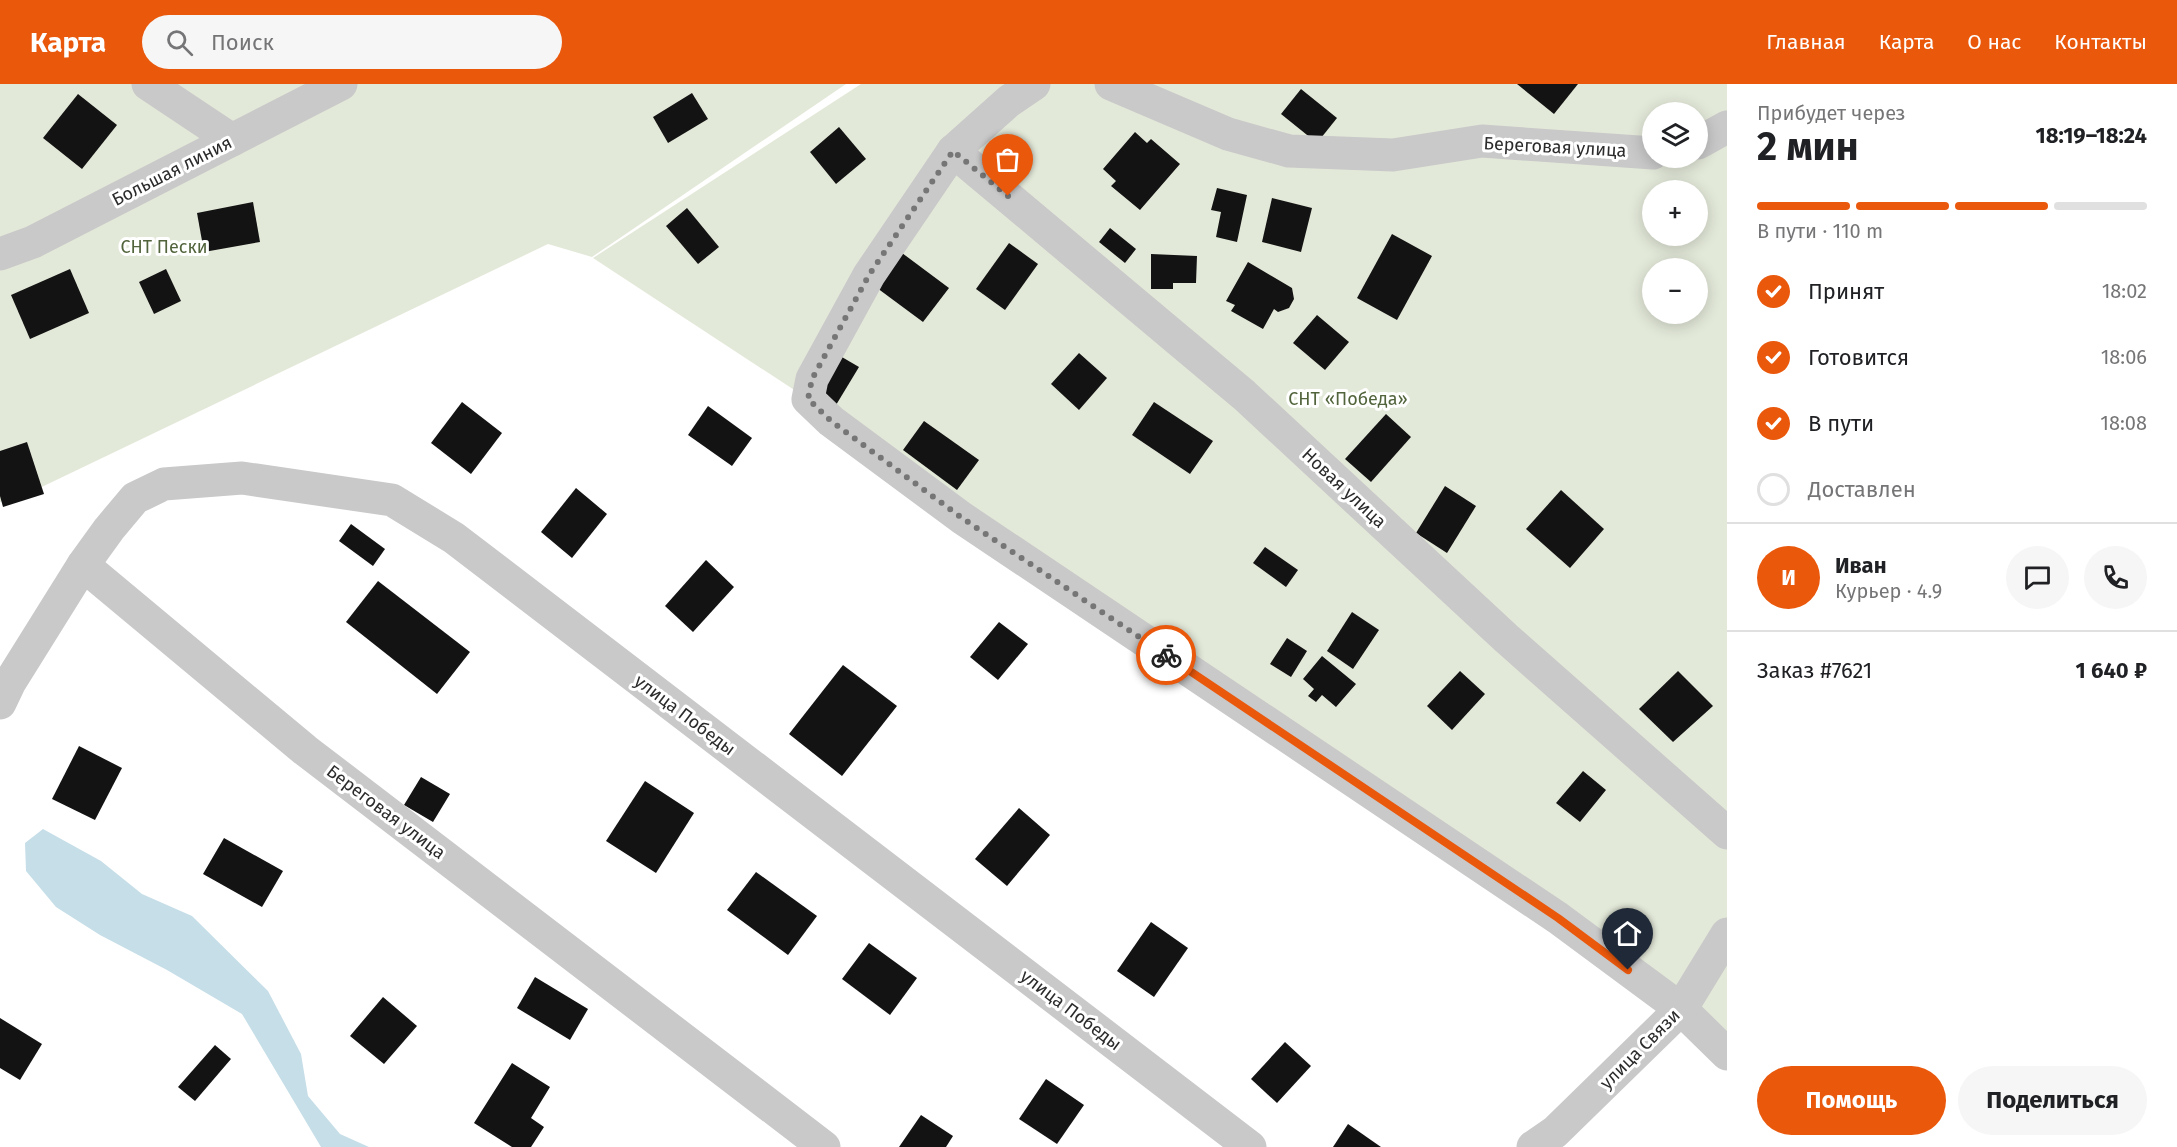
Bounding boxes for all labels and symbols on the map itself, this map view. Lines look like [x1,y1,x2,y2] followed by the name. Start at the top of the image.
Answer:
[108,131,236,211] street label: Большая линия
[1483,132,1627,162] street label: Береговая улица
[982,134,1033,196] pin
[120,236,208,258] park label: СНТ Пески
[1288,388,1408,410] park label: СНТ «Победа»
[1297,443,1391,533] street label: Новая улица
[1136,625,1196,685] courier
[630,670,740,760] street label: улица Победы
[322,760,450,864] street label: Береговая улица
[1602,908,1653,970] pin
[1016,965,1126,1055] street label: улица Победы
[1595,1004,1685,1094] street label: улица Связи

